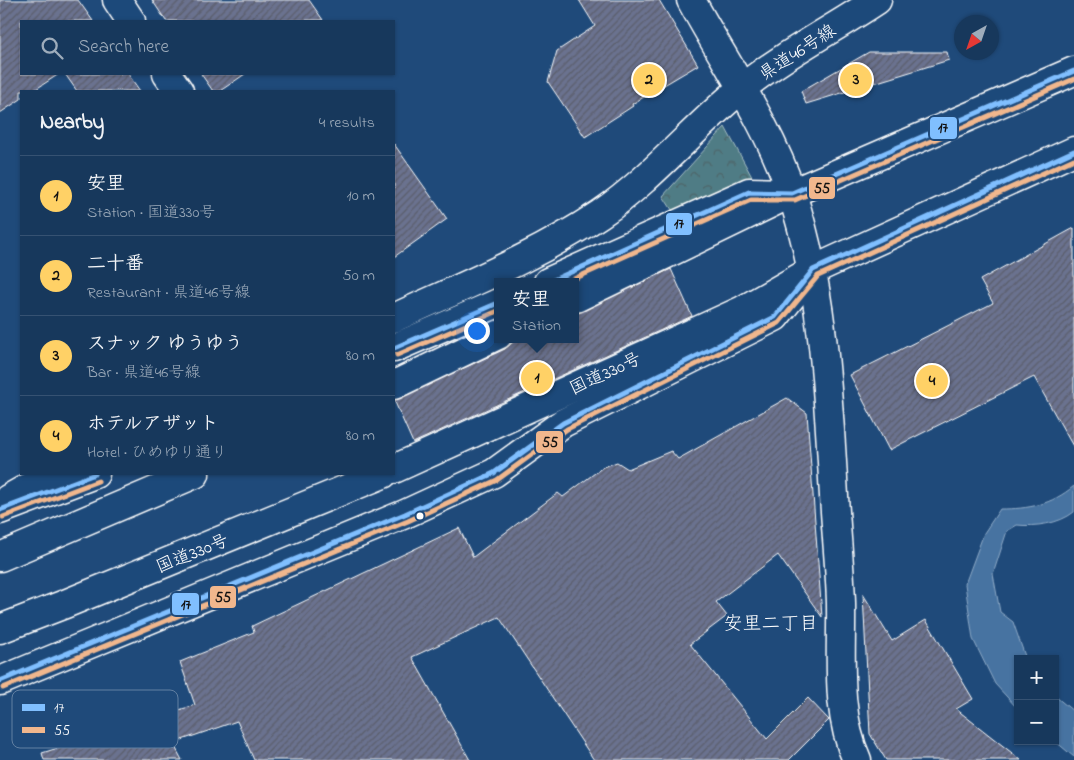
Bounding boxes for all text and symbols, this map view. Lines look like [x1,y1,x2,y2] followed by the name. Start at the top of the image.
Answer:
[954,15,999,60] north arrow
[754,19,842,88] street label: 県道46号線
[20,20,395,75] search box
[38,34,66,62] icon: search
[78,34,169,61] text: Search here
[633,61,665,99] pin: 2
[840,61,872,99] pin: 3
[40,108,104,138] text: Nearby
[319,111,375,135] text: 4 results
[929,116,958,140] line badge: 17
[938,118,948,139] text: 17
[87,171,125,198] text: 安里
[808,176,836,200] line badge: 55
[814,179,830,200] text: 55
[53,184,59,208] text: 1
[347,184,375,208] text: 10 m
[87,201,215,225] text: Station · 国道330号
[665,212,693,236] line badge: 17
[674,214,684,235] text: 17
[87,251,144,278] text: 二十番
[52,264,60,288] text: 2
[343,264,375,288] text: 50 m
[494,278,579,343] popup
[87,281,250,305] text: Restaurant · 県道46号線
[512,287,550,314] text: 安里
[512,314,561,338] text: Station
[464,318,490,344] your location
[87,331,243,358] text: スナック ゆうゆう
[53,344,59,368] text: 3
[346,344,375,368] text: 80 m
[566,347,646,403] street label: 国道330号
[521,359,553,397] pin: 1
[87,361,200,385] text: Bar · 県道46号線
[916,362,948,400] pin: 4
[87,411,219,438] text: ホテルアザット
[53,424,59,448] text: 4
[346,424,375,448] text: 80 m
[535,430,564,454] line badge: 55
[542,433,558,454] text: 55
[87,441,227,465] text: Hotel · ひめゆり通り
[415,511,425,521] unlabelled marker
[152,528,233,581] street label: 国道330号
[209,585,237,609] line badge: 55
[215,588,231,609] text: 55
[171,592,200,616] line badge: 17
[181,595,191,616] text: 17
[723,611,819,638] district label: 安里二丁目
[1014,655,1059,745] map controls
[1014,655,1059,700] button: +
[12,690,178,748] legend
[54,698,64,719] text: 17
[1014,700,1059,745] button: −
[54,721,70,742] text: 55

